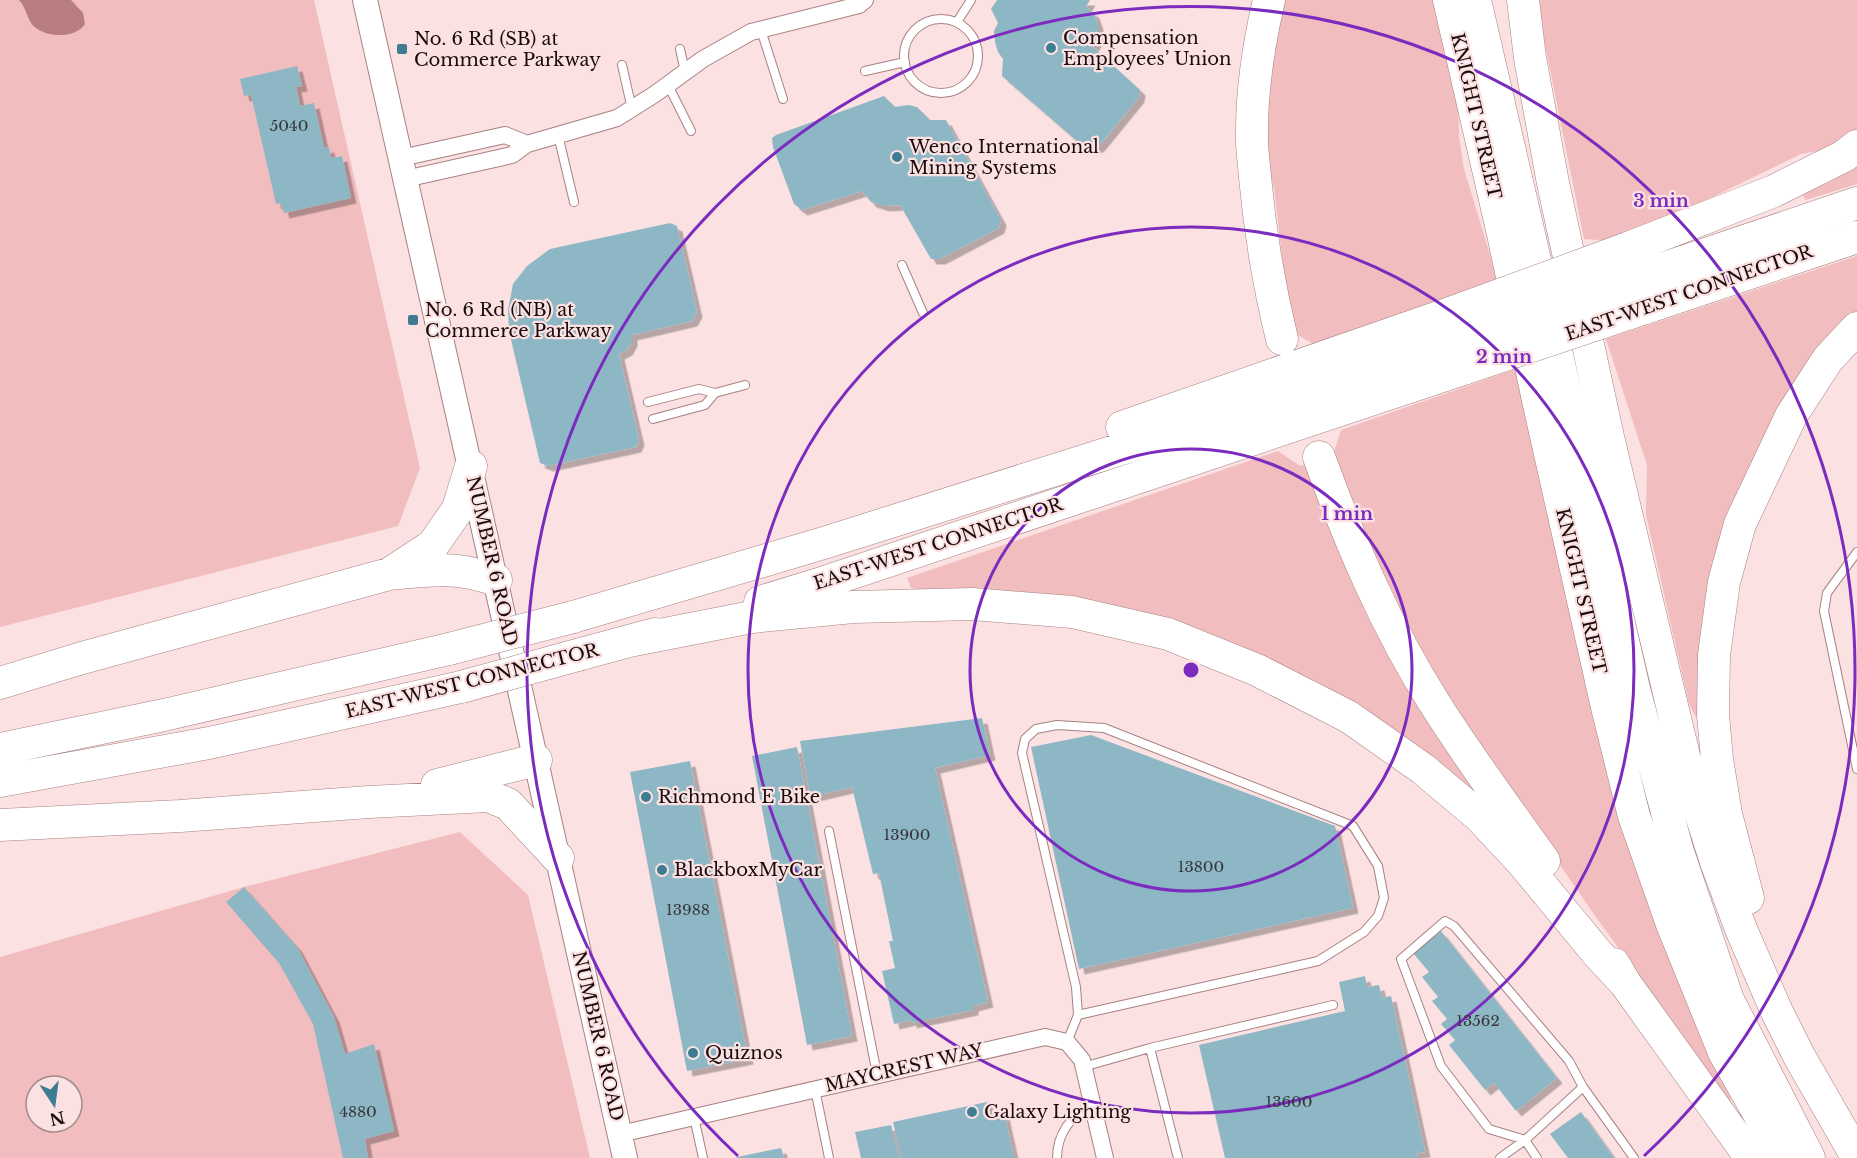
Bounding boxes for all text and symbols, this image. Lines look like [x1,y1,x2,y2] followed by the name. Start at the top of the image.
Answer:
[1063,27,1232,70] place label: Compensation Employees’ Union
[414,28,601,71] place label: No. 6 Rd (SB) at Commerce Parkway
[1446,31,1506,202] street label: KNIGHT STREET
[1044,41,1058,55] marker: Compensation Employees’ Union
[395,42,409,56] marker: No. 6 Rd (SB) at Commerce Parkway
[270,116,308,135] house number: 5040
[908,136,1099,179] place label: Wenco International Mining Systems
[890,150,904,164] marker: Wenco International Mining Systems
[1633,190,1689,212] text: 3 min
[1562,240,1816,346] street label: EAST-WEST CONNECTOR
[425,299,612,342] place label: No. 6 Rd (NB) at Commerce Parkway
[406,313,420,327] marker: No. 6 Rd (NB) at Commerce Parkway
[1476,346,1532,368] text: 2 min
[462,474,522,648] street label: NUMBER 6 ROAD
[811,493,1066,595] street label: EAST-WEST CONNECTOR
[1321,503,1373,525] text: 1 min
[1551,506,1611,677] street label: KNIGHT STREET
[343,639,602,723] street label: EAST-WEST CONNECTOR
[1181,660,1201,680] centre of rings
[658,786,820,808] place label: Richmond E Bike
[639,790,653,804] marker: Richmond E Bike
[884,825,931,844] house number: 13900
[1178,857,1224,876] house number: 13800
[674,859,822,881] place label: BlackboxMyCar
[655,863,669,877] marker: BlackboxMyCar
[666,900,710,919] house number: 13988
[568,949,628,1123] street label: NUMBER 6 ROAD
[1456,1011,1500,1030] house number: 13562
[823,1039,986,1097] street label: MAYCREST WAY
[705,1042,783,1064] place label: Quiznos
[686,1046,700,1060] marker: Quiznos
[24,1074,84,1134] north arrow
[1266,1092,1313,1111] house number: 13600
[984,1101,1131,1123] place label: Galaxy Lighting
[339,1102,377,1121] house number: 4880
[965,1105,979,1119] marker: Galaxy Lighting
[48,1107,67,1130] text: N

